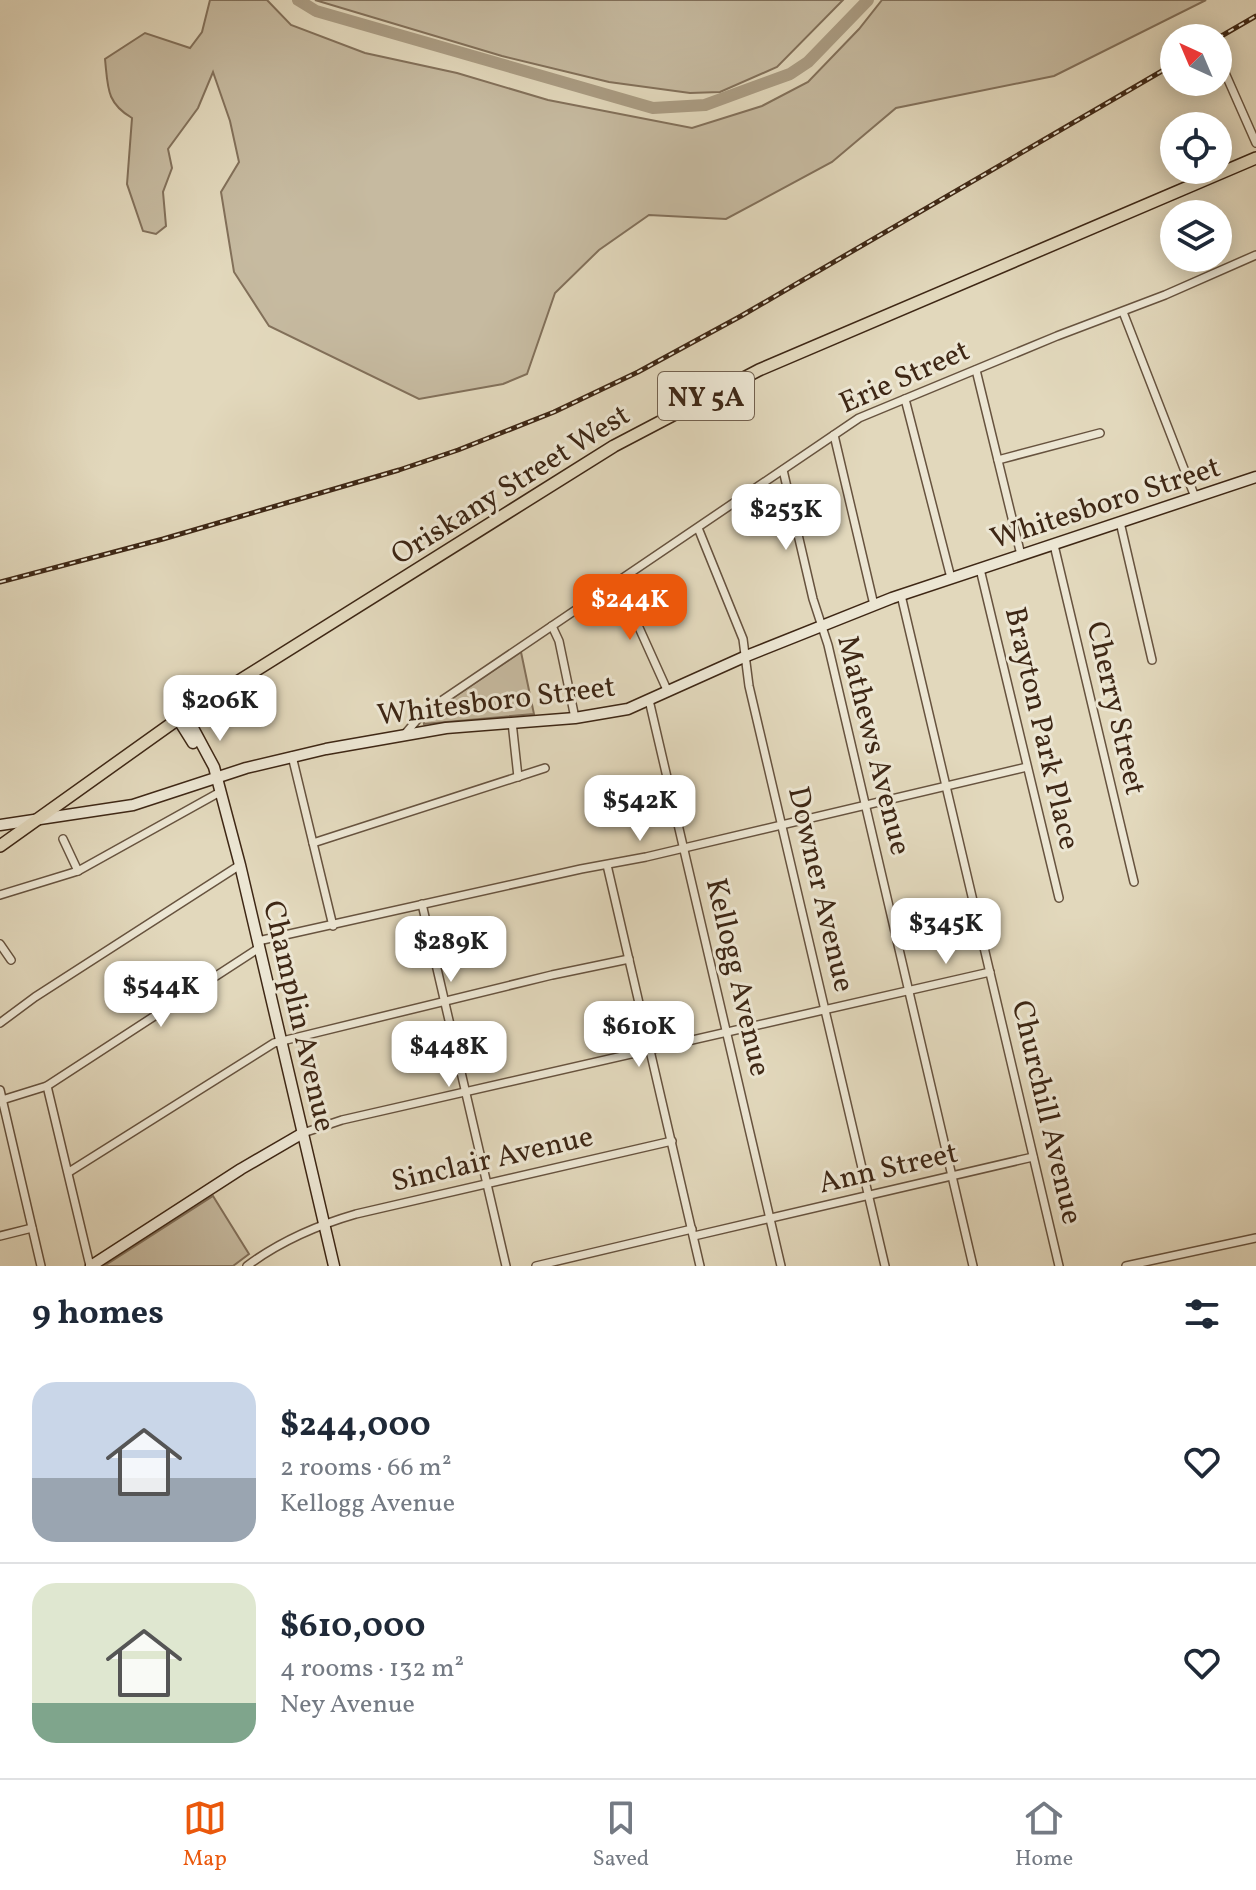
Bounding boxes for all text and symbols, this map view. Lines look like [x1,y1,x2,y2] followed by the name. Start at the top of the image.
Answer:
[1160,24,1232,96] north arrow
[1160,24,1232,272] map controls
[1160,112,1232,184] button: locate
[1160,200,1232,272] button: layers
[833,330,977,425] street label: Erie Street
[658,372,754,420] road number: NY 5A
[383,395,639,576] street label: Oriskany Street West
[985,447,1226,561] street label: Whitesboro Street
[730,484,842,552] pin: $253K
[750,492,822,528] text: $253K
[574,574,686,642] pin: $244K
[591,582,669,618] text: $244K
[993,603,1089,854] street label: Brayton Park Place
[1075,618,1155,799] street label: Cherry Street
[825,631,921,860] street label: Mathews Avenue
[375,667,618,737] street label: Whitesboro Street
[164,675,276,743] pin: $206K
[181,683,259,719] text: $206K
[584,775,696,843] pin: $542K
[602,783,678,819] text: $542K
[776,783,864,996] street label: Downer Avenue
[694,874,780,1081] street label: Kellogg Avenue
[251,897,345,1136] street label: Champlin Avenue
[890,898,1002,966] pin: $345K
[909,906,983,942] text: $345K
[395,916,507,984] pin: $289K
[413,924,489,960] text: $289K
[105,961,217,1029] pin: $544K
[122,969,200,1005] text: $544K
[1000,996,1092,1229] street label: Churchill Avenue
[583,1001,695,1069] pin: $610K
[602,1009,676,1045] text: $610K
[393,1021,505,1089] pin: $448K
[410,1029,488,1065] text: $448K
[387,1116,597,1204] street label: Sinclair Avenue
[815,1133,962,1205] street label: Ann Street
[32,1291,164,1338] text: 9 homes
[1180,1292,1224,1336] icon: filters
[280,1403,431,1450] text: $244,000
[96,1414,192,1510] icon: home
[1180,1440,1224,1484] icon: heart
[280,1450,452,1486] text: 2 rooms · 66 m²
[280,1486,455,1522] text: Kellogg Avenue
[280,1604,426,1651] text: $610,000
[96,1615,192,1711] icon: home
[1180,1641,1224,1685] icon: heart
[280,1651,464,1687] text: 4 rooms · 132 m²
[280,1687,415,1723] text: Ney Avenue
[183,1796,227,1875] tab: Map
[593,1796,649,1875] tab: Saved
[1015,1796,1073,1875] tab: Home

